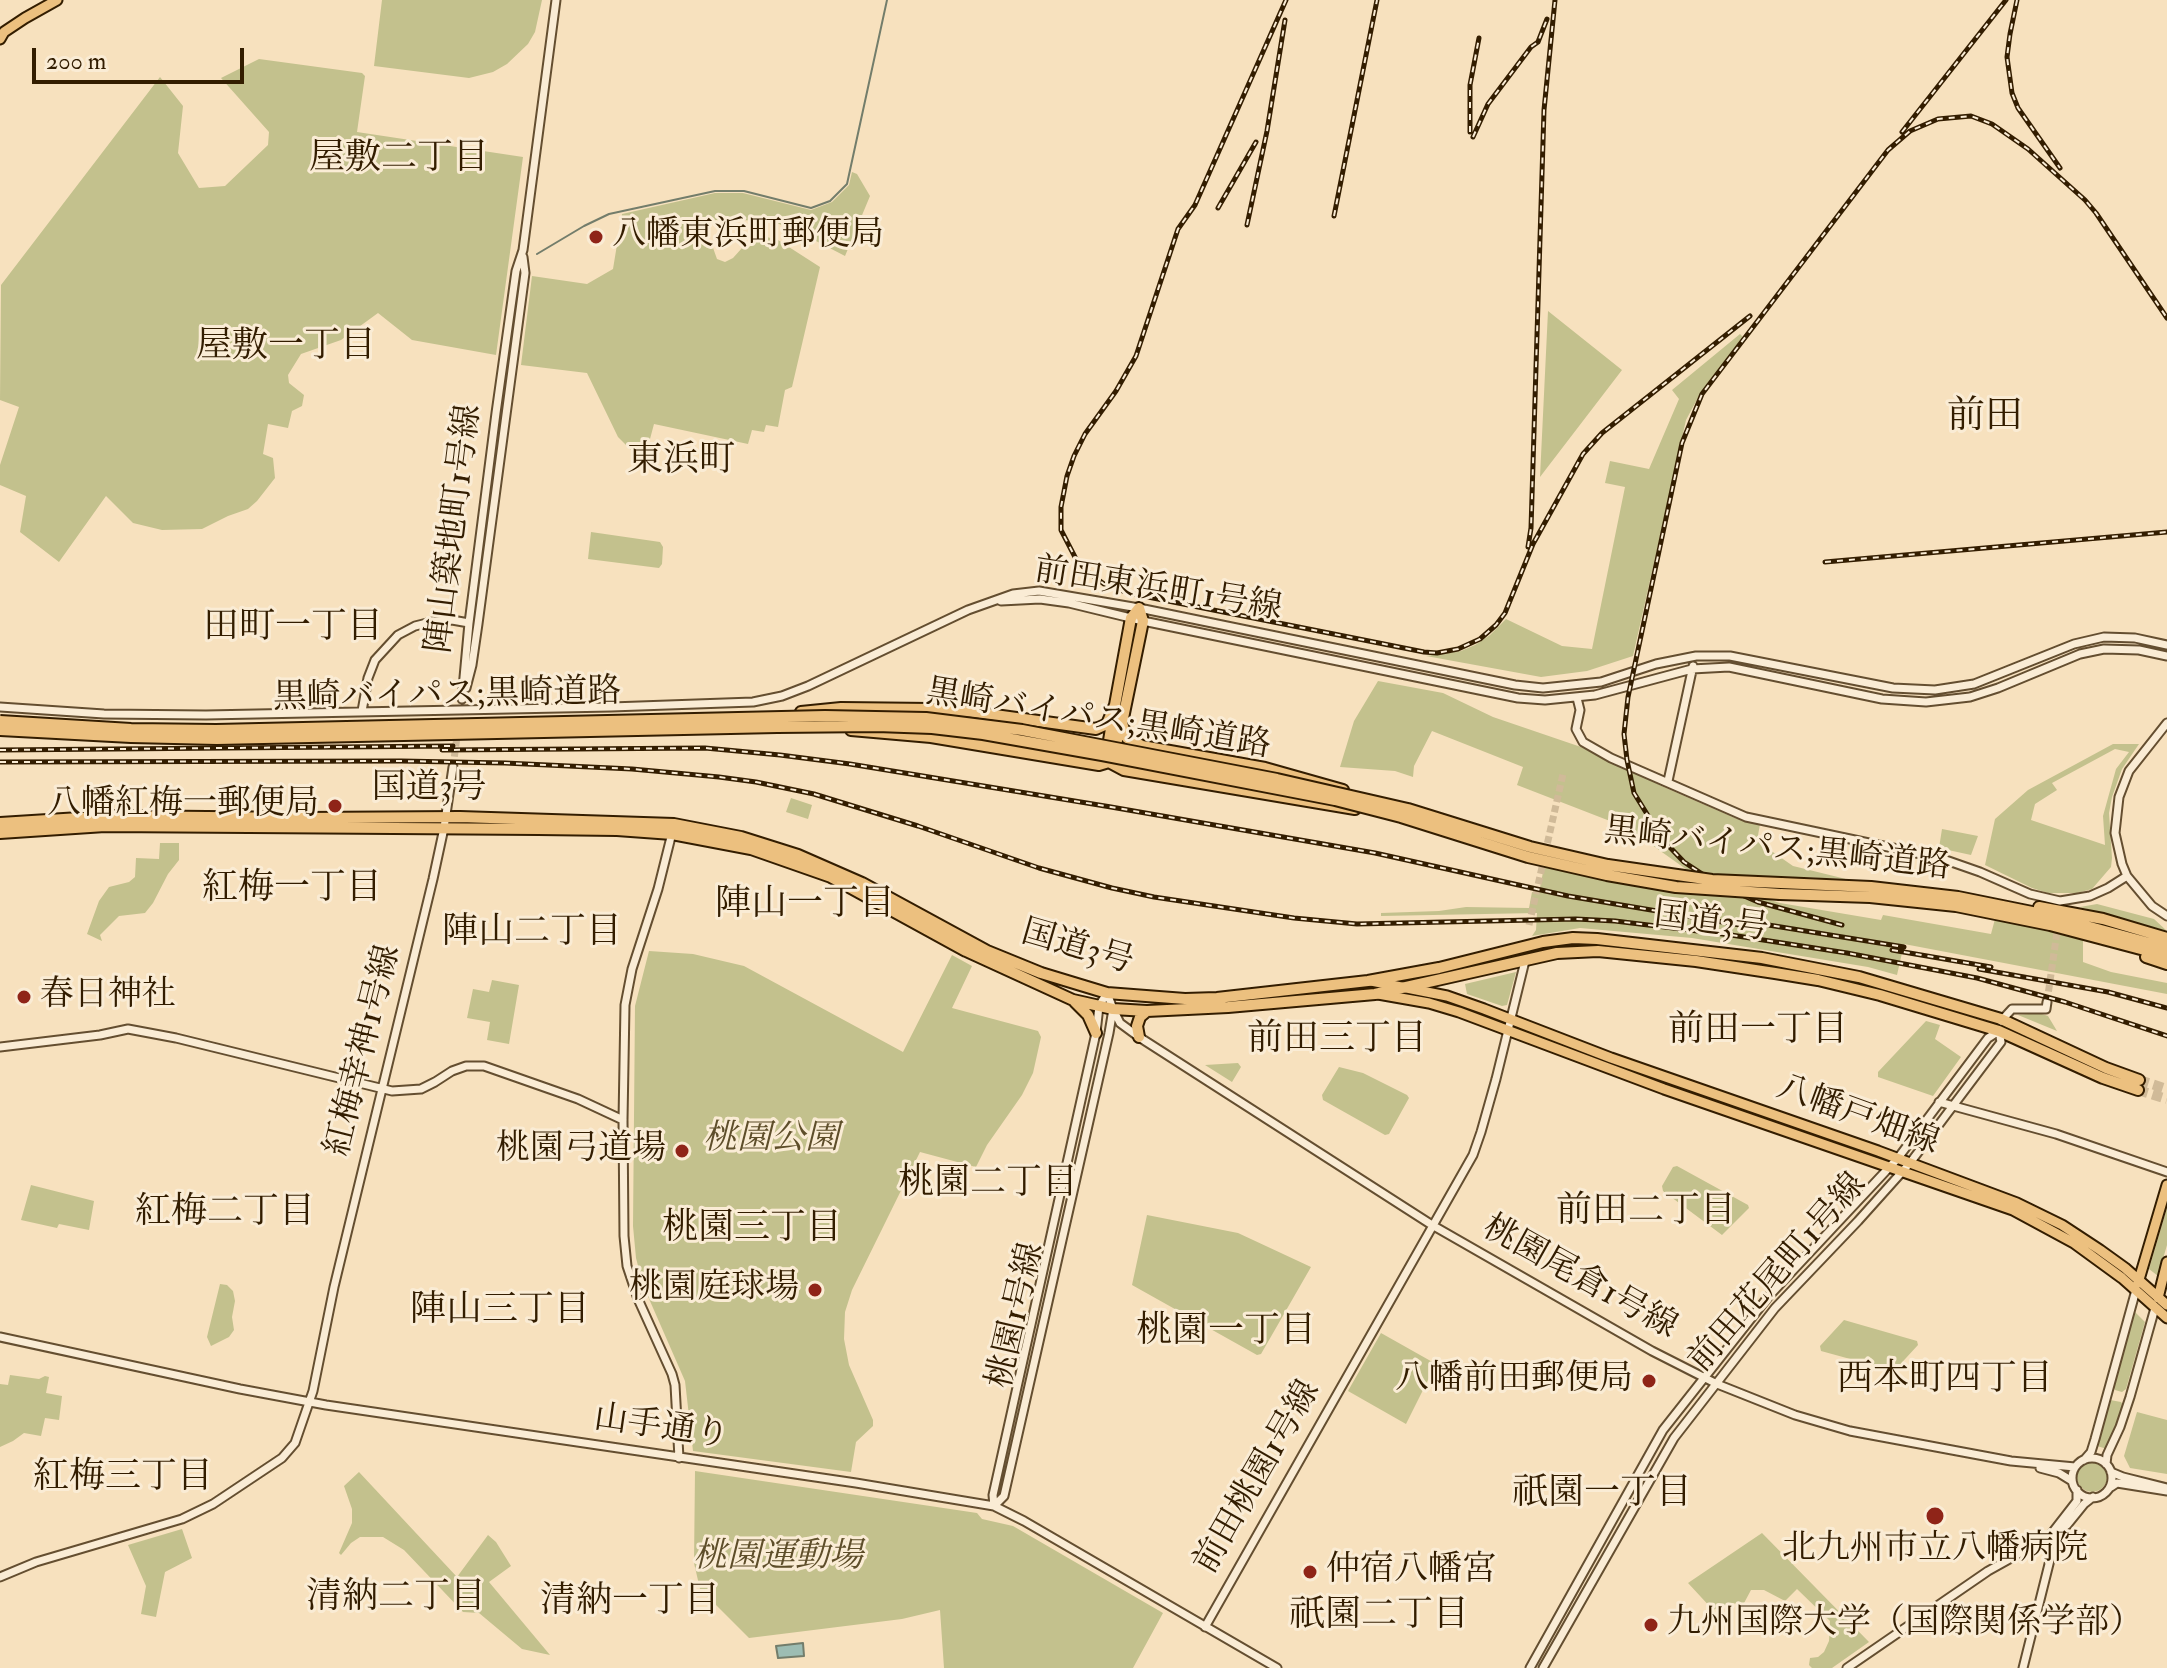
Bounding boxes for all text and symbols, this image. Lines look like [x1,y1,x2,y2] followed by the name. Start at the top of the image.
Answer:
[36,32,248,82] scale bar
[46,46,106,77] text: 200 m
[309,138,489,182] district label: 屋敷二丁目
[612,217,884,257] place label: 八幡東浜町郵便局
[587,228,605,246] marker: 八幡東浜町郵便局
[196,326,376,370] district label: 屋敷一丁目
[1947,396,2023,442] district label: 前田
[421,402,491,656] street label: 陣山築地町1号線
[627,440,735,484] district label: 東浜町
[1031,551,1285,631] street label: 前田東浜町1号線
[203,607,383,651] district label: 田町一丁目
[272,674,622,720] street label: 黒崎バイパス;黒崎道路
[923,674,1273,768] street label: 黒崎バイパス;黒崎道路
[371,770,487,810] street label: 国道3号
[47,786,319,826] place label: 八幡紅梅一郵便局
[326,797,344,815] marker: 八幡紅梅一郵便局
[1602,812,1952,890] street label: 黒崎バイパス;黒崎道路
[202,868,382,912] district label: 紅梅一丁目
[715,884,895,928] district label: 陣山一丁目
[1651,897,1771,951] street label: 国道3号
[442,912,622,956] district label: 陣山二丁目
[1016,914,1138,984] street label: 国道3号
[319,941,411,1161] street label: 紅梅幸神1号線
[40,977,176,1017] place label: 春日神社
[15,988,33,1006] marker: 春日神社
[1668,1010,1848,1054] district label: 前田一丁目
[1247,1019,1427,1063] district label: 前田三丁目
[1770,1069,1944,1165] street label: 八幡戸畑線
[703,1121,839,1161] park label: 桃園公園
[496,1131,666,1171] place label: 桃園弓道場
[673,1142,691,1160] marker: 桃園弓道場
[898,1163,1078,1207] district label: 桃園二丁目
[1682,1166,1876,1382] street label: 前田花尾町1号線
[1556,1191,1736,1235] district label: 前田二丁目
[135,1192,315,1236] district label: 紅梅二丁目
[662,1208,842,1252] district label: 桃園三丁目
[1475,1209,1683,1349] street label: 桃園尾倉1号線
[981,1239,1055,1393] street label: 桃園1号線
[629,1270,799,1310] place label: 桃園庭球場
[806,1281,824,1299] marker: 桃園庭球場
[410,1290,590,1334] district label: 陣山三丁目
[1136,1311,1316,1355] district label: 桃園一丁目
[1837,1359,2053,1403] district label: 西本町四丁目
[1395,1361,1633,1401] place label: 八幡前田郵便局
[1640,1372,1658,1390] marker: 八幡前田郵便局
[1187,1374,1331,1582] street label: 前田桃園1号線
[591,1399,731,1459] street label: 山手通り
[33,1457,213,1501] district label: 紅梅三丁目
[1512,1473,1692,1517] district label: 祇園一丁目
[1924,1505,1946,1527] marker: 北九州市立八幡病院
[1782,1531,2088,1571] place label: 北九州市立八幡病院
[693,1539,863,1579] park label: 桃園運動場
[1326,1552,1496,1592] place label: 仲宿八幡宮
[1301,1563,1319,1581] marker: 仲宿八幡宮
[306,1577,486,1621] district label: 清納二丁目
[540,1581,720,1625] district label: 清納一丁目
[1289,1595,1469,1639] district label: 祇園二丁目
[1667,1605,2143,1645] place label: 九州国際大学（国際関係学部）
[1642,1616,1660,1634] marker: 九州国際大学（国際関係学部）

